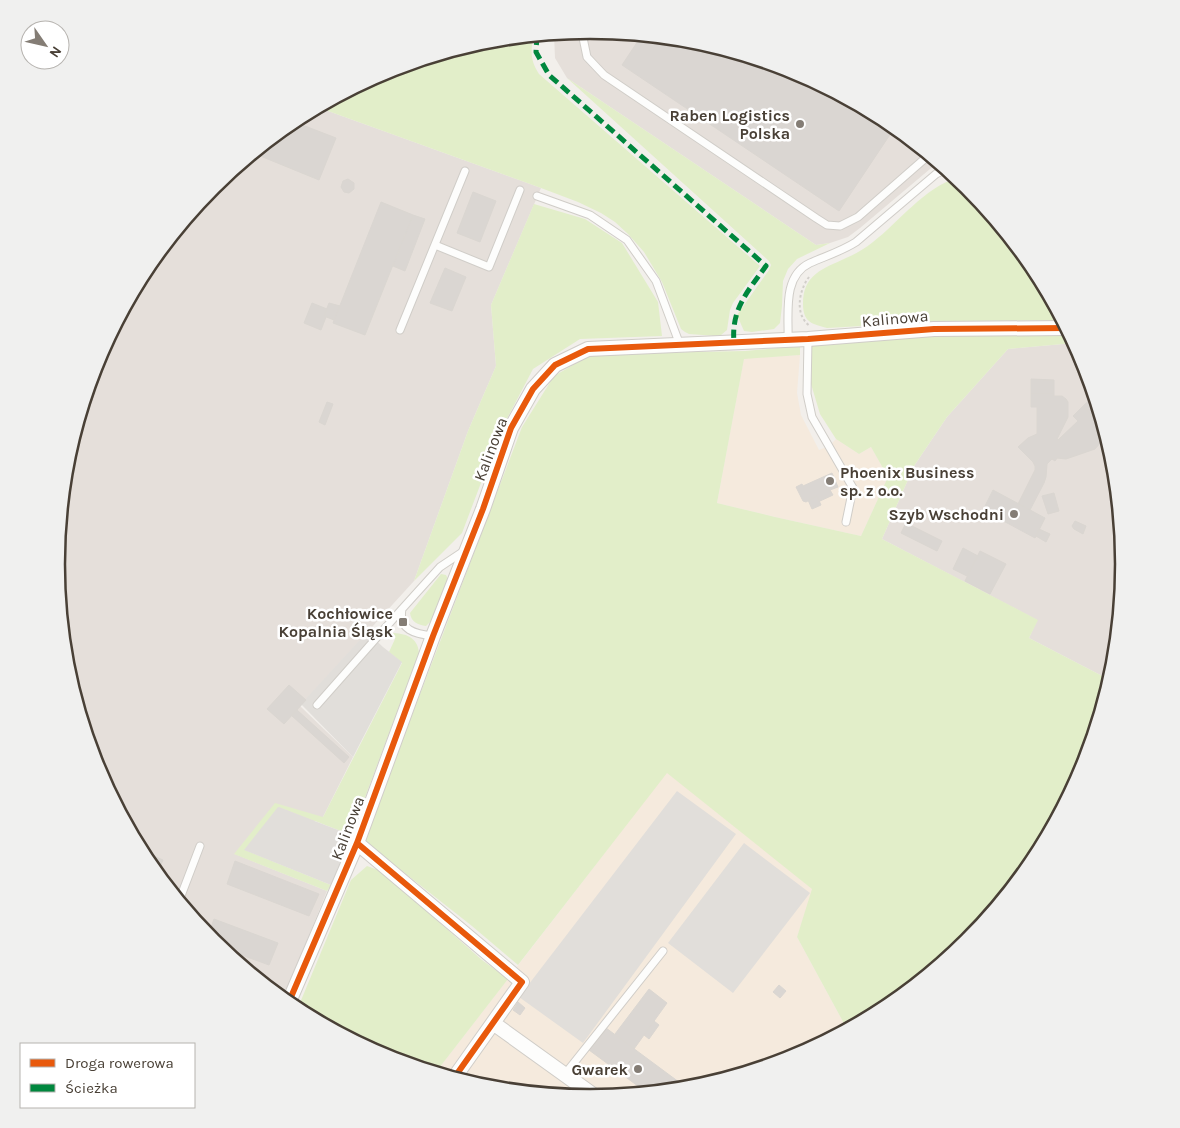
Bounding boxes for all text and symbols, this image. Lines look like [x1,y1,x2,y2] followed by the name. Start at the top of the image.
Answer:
[20,20,70,70] north arrow
[46,43,65,61] text: N
[670,106,790,143] place label: Raben Logistics Polska
[794,118,806,130] marker: Raben Logistics Polska
[861,306,929,331] street label: Kalinowa
[470,415,511,484] street label: Kalinowa
[840,463,974,500] place label: Phoenix Business sp. z o.o.
[824,475,836,487] marker: Phoenix Business sp. z o.o.
[889,505,1004,524] place label: Szyb Wschodni
[1008,508,1020,520] marker: Szyb Wschodni
[279,604,394,641] place label: Kochłowice Kopalnia Śląsk
[397,616,409,628] marker: Kochłowice Kopalnia Śląsk
[327,794,368,863] street label: Kalinowa
[20,1043,195,1108] legend
[65,1054,174,1072] text: Droga rowerowa
[571,1060,629,1079] place label: Gwarek
[632,1063,644,1075] marker: Gwarek
[65,1079,118,1097] text: Ścieżka

